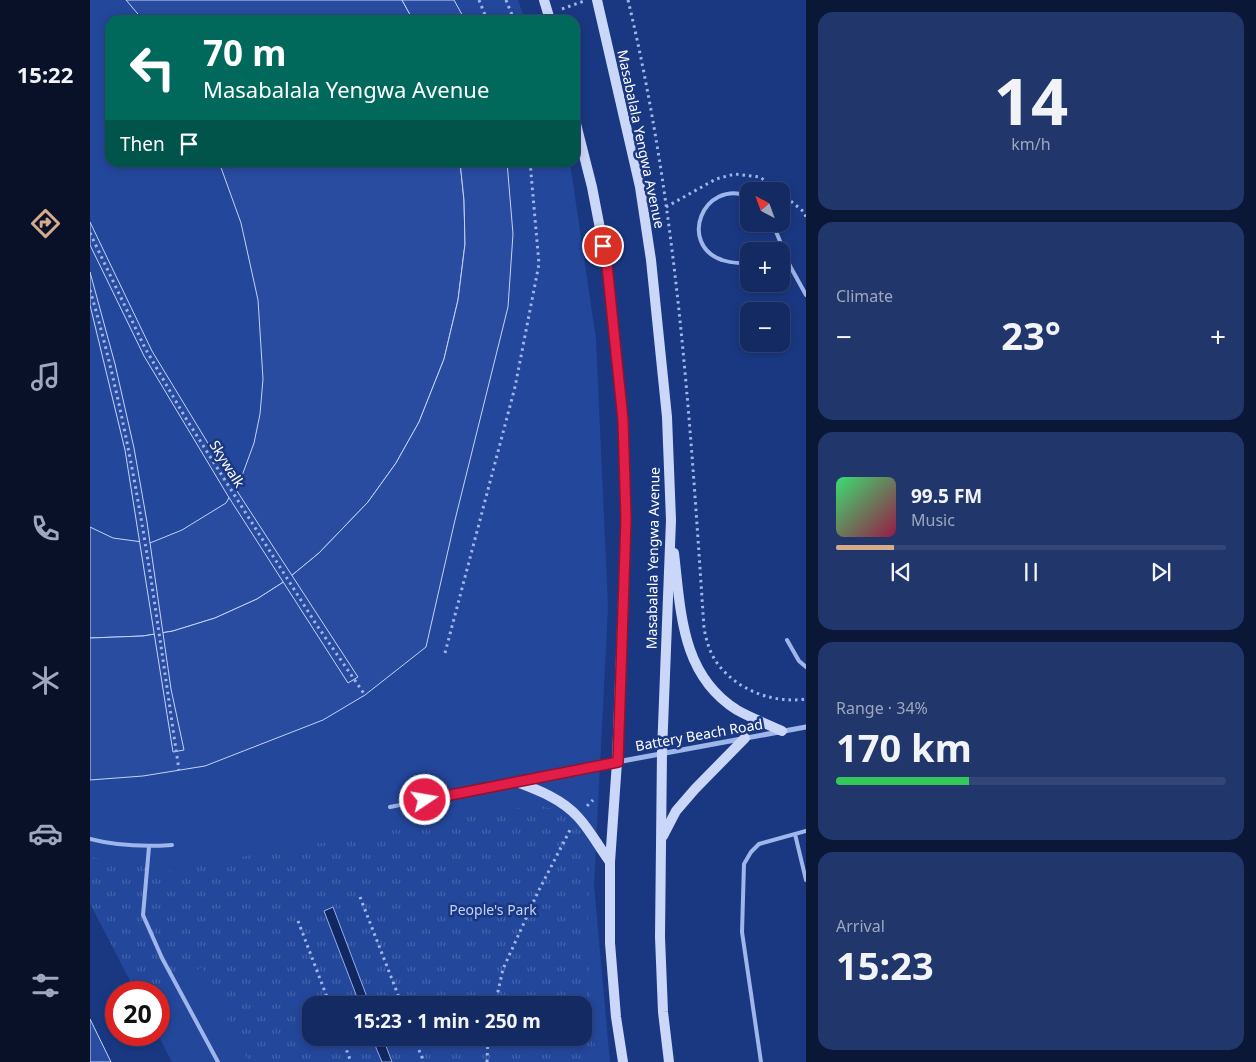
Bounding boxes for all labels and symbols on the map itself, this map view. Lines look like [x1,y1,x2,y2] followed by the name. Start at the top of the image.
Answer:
[613,48,670,230] street label: Masabalala Yengwa Avenue
[740,182,790,232] north arrow
[582,225,624,267] pin
[206,437,250,491] street label: Skywalk
[641,467,664,649] street label: Masabalala Yengwa Avenue
[634,714,764,755] street label: Battery Beach Road
[398,773,450,825] position arrow
[449,900,537,919] park label: People's Park
[105,981,170,1046] speed limit sign: 20

